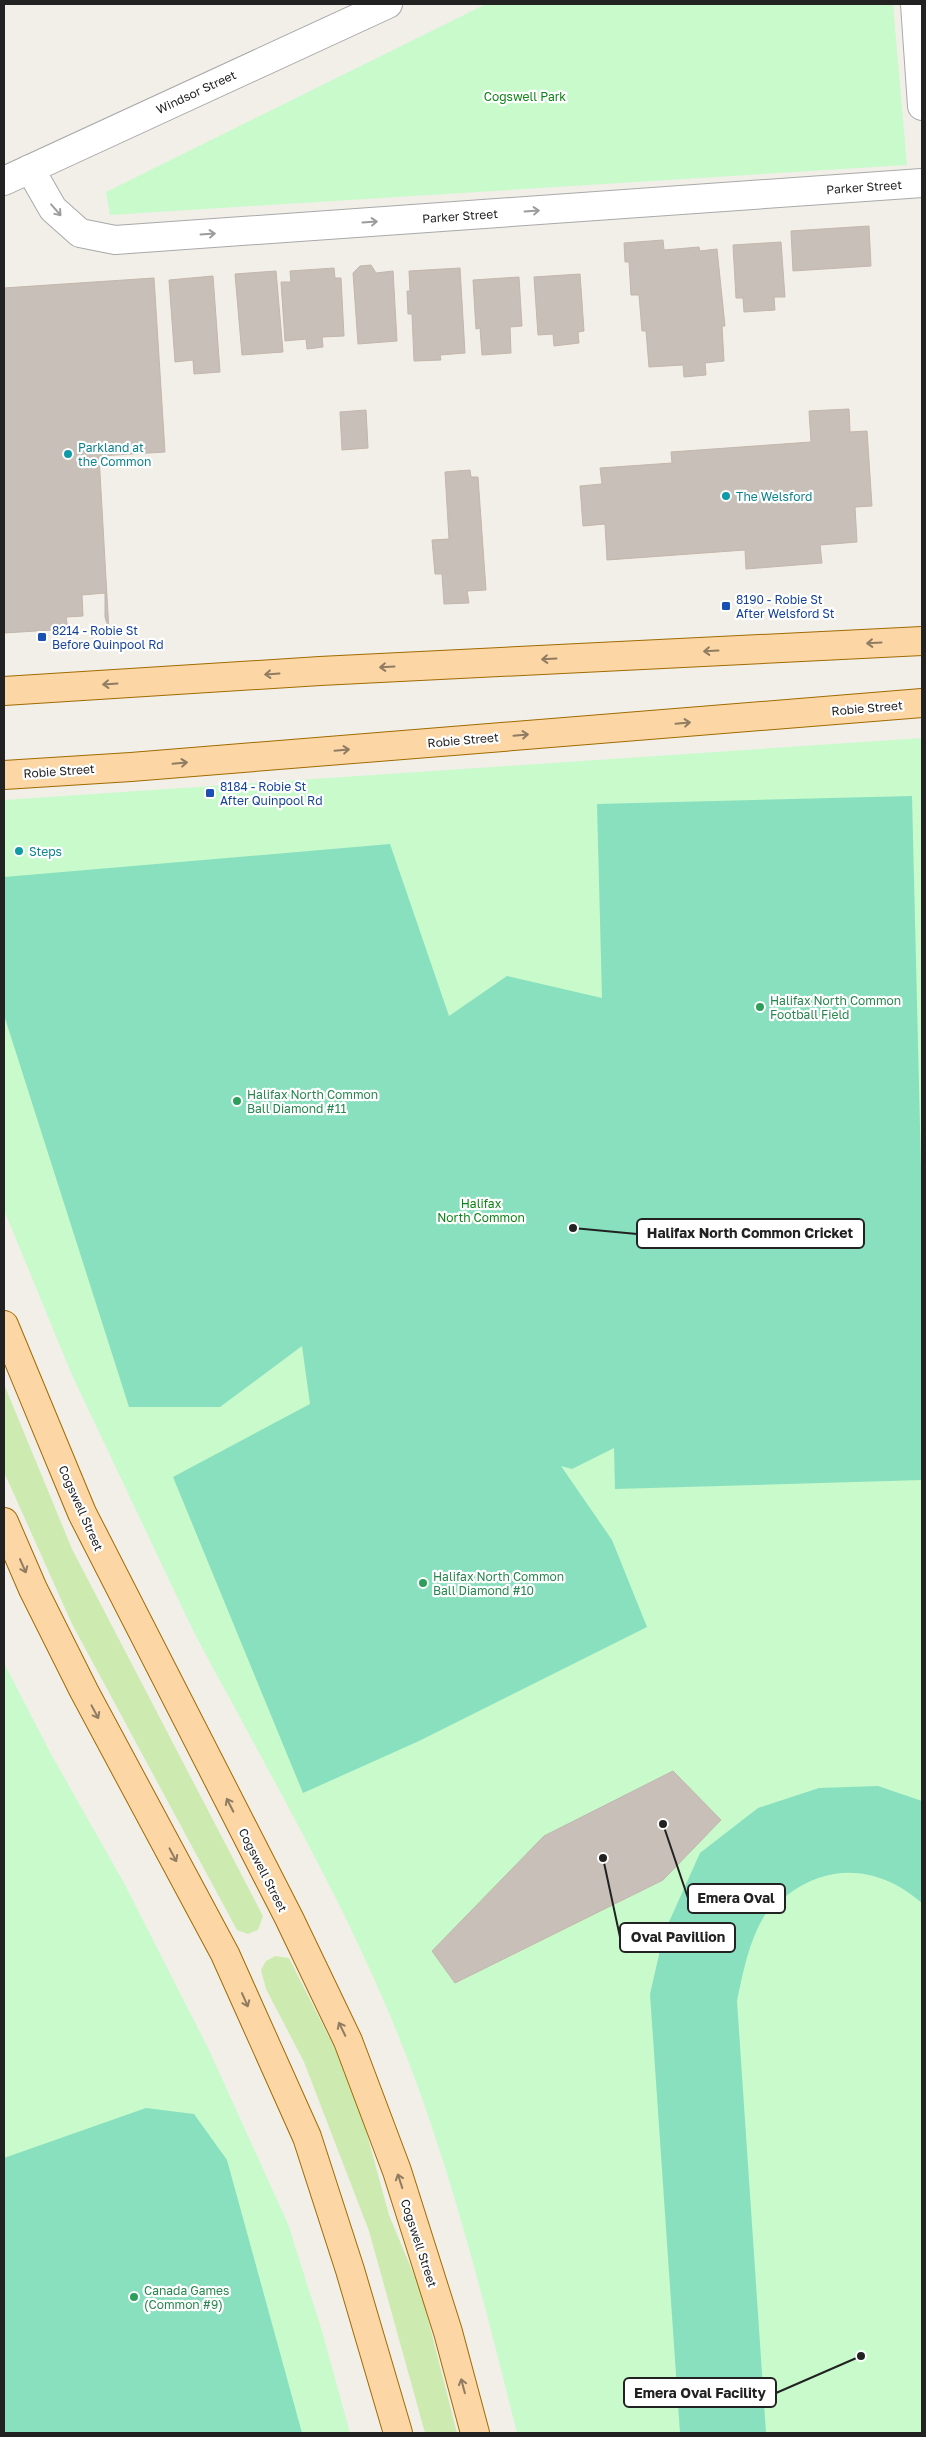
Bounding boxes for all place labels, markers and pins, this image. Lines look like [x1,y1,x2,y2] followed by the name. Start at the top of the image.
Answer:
[78,440,151,469] place label: Parkland at the Common
[62,448,74,460] marker: Parkland at the Common
[736,489,812,504] place label: The Welsford
[720,490,732,502] marker: The Welsford
[736,592,835,621] place label: 8190 - Robie St After Welsford St
[720,600,732,612] marker: 8190 - Robie St After Welsford St
[52,623,164,652] place label: 8214 - Robie St Before Quinpool Rd
[36,631,48,643] marker: 8214 - Robie St Before Quinpool Rd
[220,779,323,808] place label: 8184 - Robie St After Quinpool Rd
[204,787,216,799] marker: 8184 - Robie St After Quinpool Rd
[29,844,62,859] place label: Steps
[13,845,25,857] marker: Steps
[770,993,901,1022] place label: Halifax North Common Football Field
[754,1001,766,1013] marker: Halifax North Common Football Field
[247,1087,378,1116] place label: Halifax North Common Ball Diamond #11
[231,1095,243,1107] marker: Halifax North Common Ball Diamond #11
[637,1219,864,1248] callout: Halifax North Common Cricket
[433,1569,564,1598] place label: Halifax North Common Ball Diamond #10
[417,1577,429,1589] marker: Halifax North Common Ball Diamond #10
[688,1884,785,1913] callout: Emera Oval
[620,1923,735,1952] callout: Oval Pavillion
[144,2283,229,2312] place label: Canada Games (Common #9)
[128,2291,140,2303] marker: Canada Games (Common #9)
[624,2378,776,2407] callout: Emera Oval Facility

